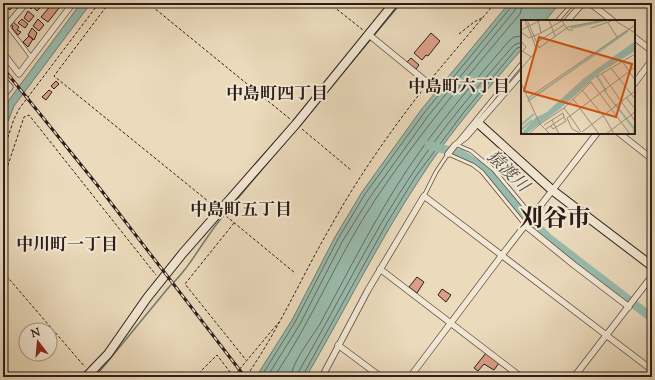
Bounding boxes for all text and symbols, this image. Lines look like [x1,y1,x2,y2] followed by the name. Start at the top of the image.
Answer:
[521,20,635,134] inset map
[408,76,510,100] district label: 中島町六丁目
[226,83,328,107] district label: 中島町四丁目
[480,146,535,200] water label: 猿渡川
[190,199,292,223] district label: 中島町五丁目
[519,203,591,237] district label: 刈谷市
[16,234,118,258] district label: 中川町一丁目
[18,322,58,362] north arrow
[28,324,42,343] text: N

